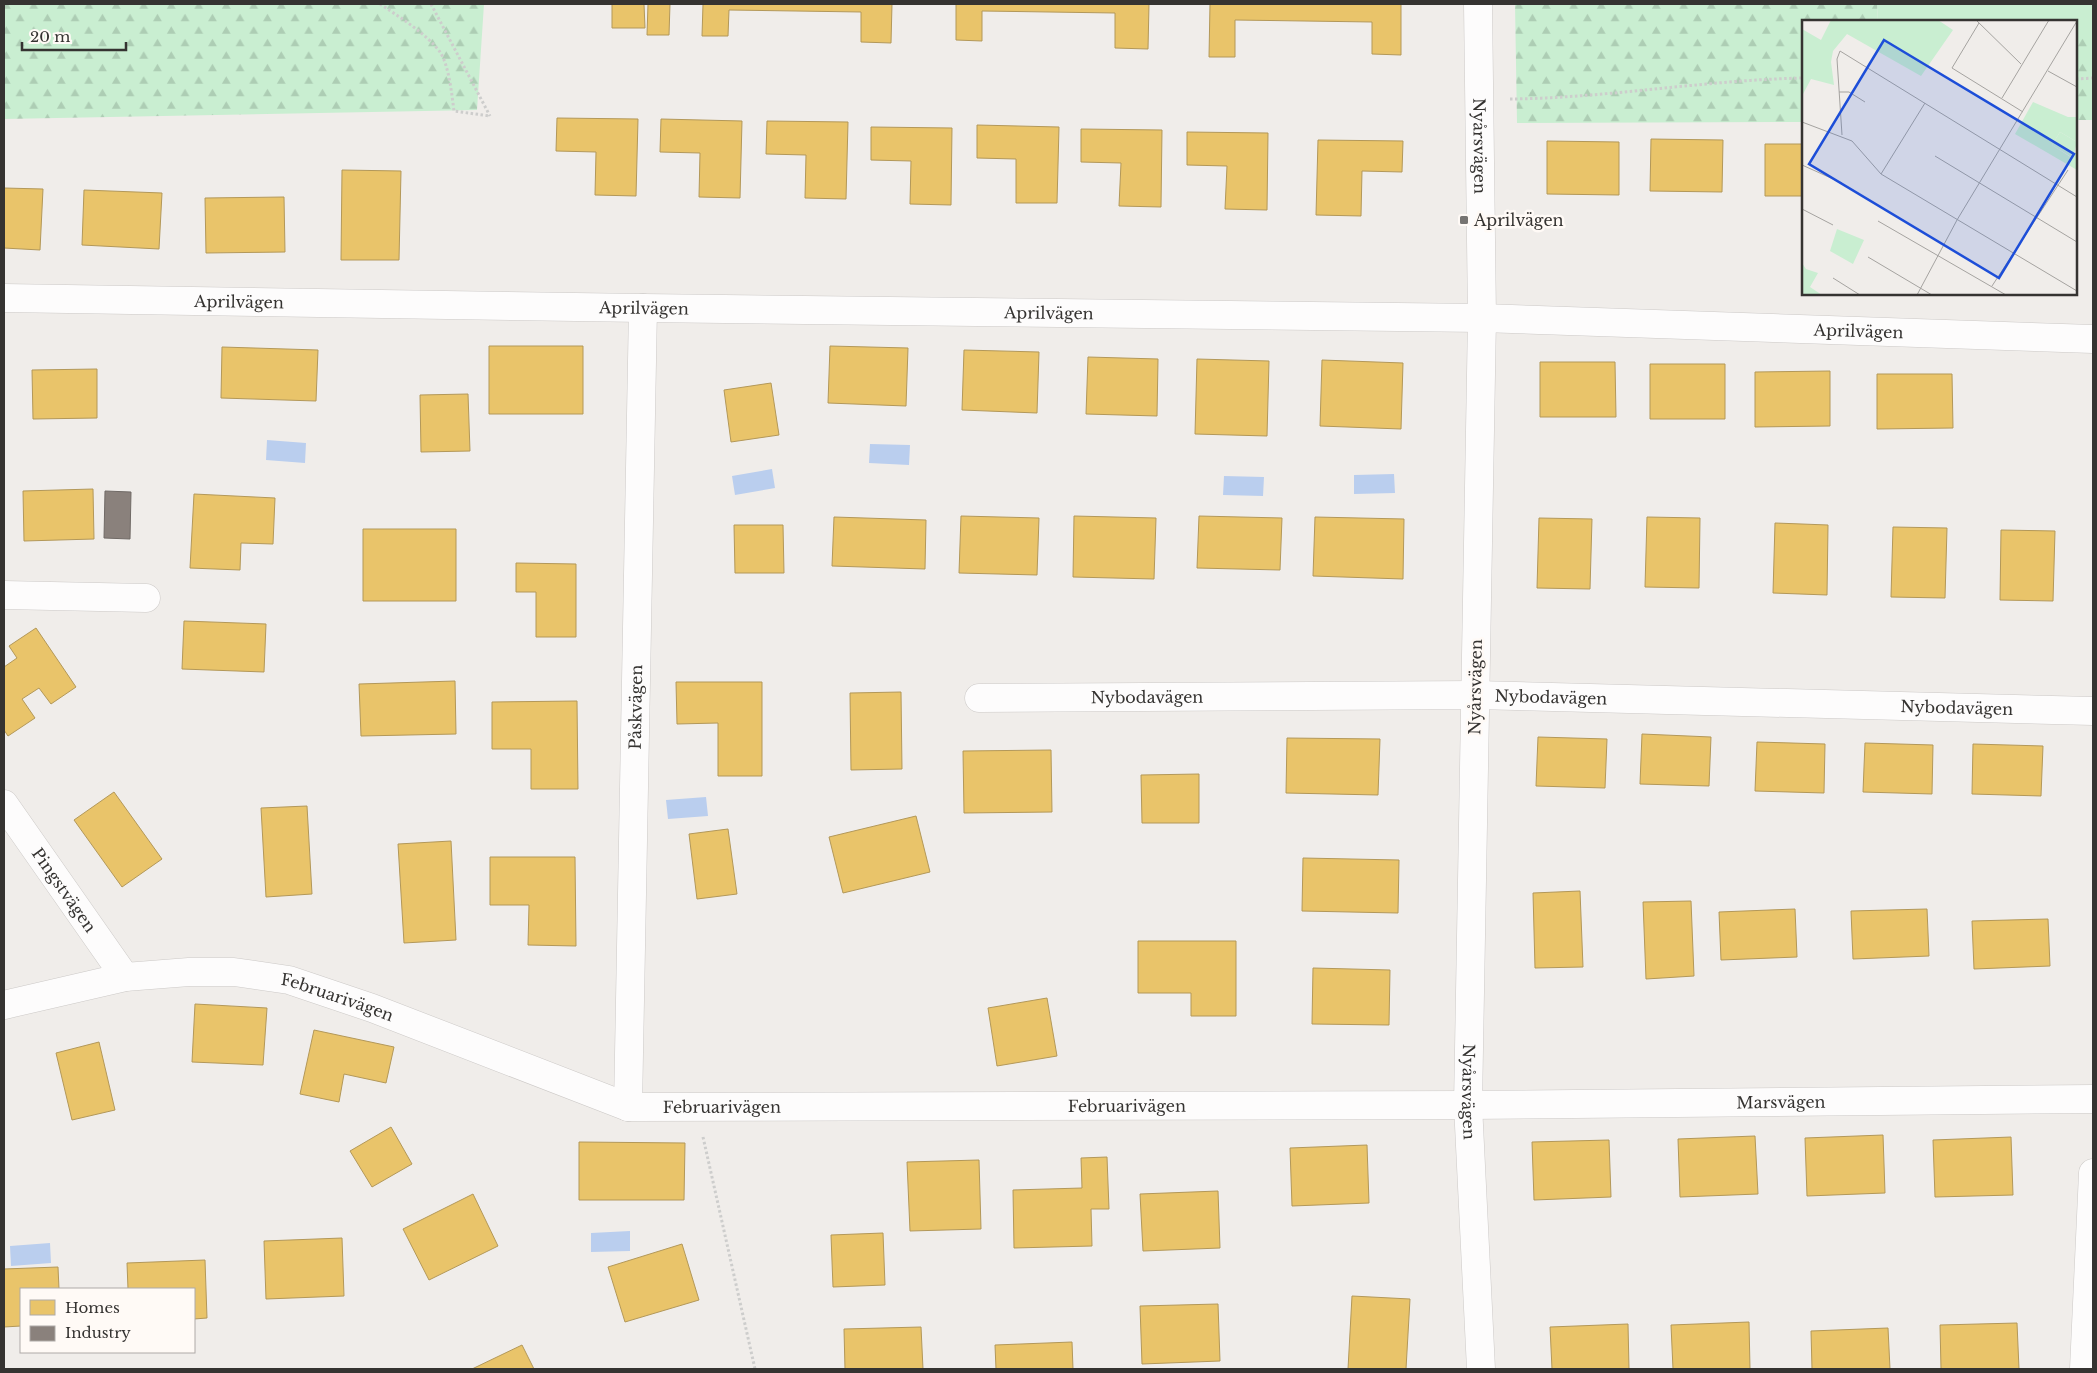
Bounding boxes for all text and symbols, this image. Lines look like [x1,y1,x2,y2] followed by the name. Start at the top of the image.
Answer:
[22,20,126,52] scale bar
[1802,20,2077,295] inset map
[30,27,70,46] text: 20 m
[1469,98,1490,194] street label: Nyårsvägen
[1473,210,1564,230] place label: Aprilvägen
[1458,214,1470,226] marker: Aprilvägen
[193,291,284,312] street label: Aprilvägen
[598,297,689,319] street label: Aprilvägen
[1003,302,1094,323] street label: Aprilvägen
[1812,319,1904,342] street label: Aprilvägen
[1464,639,1486,735] street label: Nyårsvägen
[625,664,646,750] street label: Påskvägen
[1494,686,1608,708] street label: Nybodavägen
[1091,687,1203,707] street label: Nybodavägen
[1900,696,2013,719] street label: Nybodavägen
[28,844,101,936] street label: Pingstvägen
[280,969,397,1025] street label: Februarivägen
[1458,1044,1480,1140] street label: Nyårsvägen
[1736,1092,1826,1112] street label: Marsvägen
[1068,1096,1186,1116] street label: Februarivägen
[663,1097,781,1117] street label: Februarivägen
[20,1288,195,1353] legend
[65,1298,120,1317] text: Homes
[65,1323,131,1342] text: Industry

